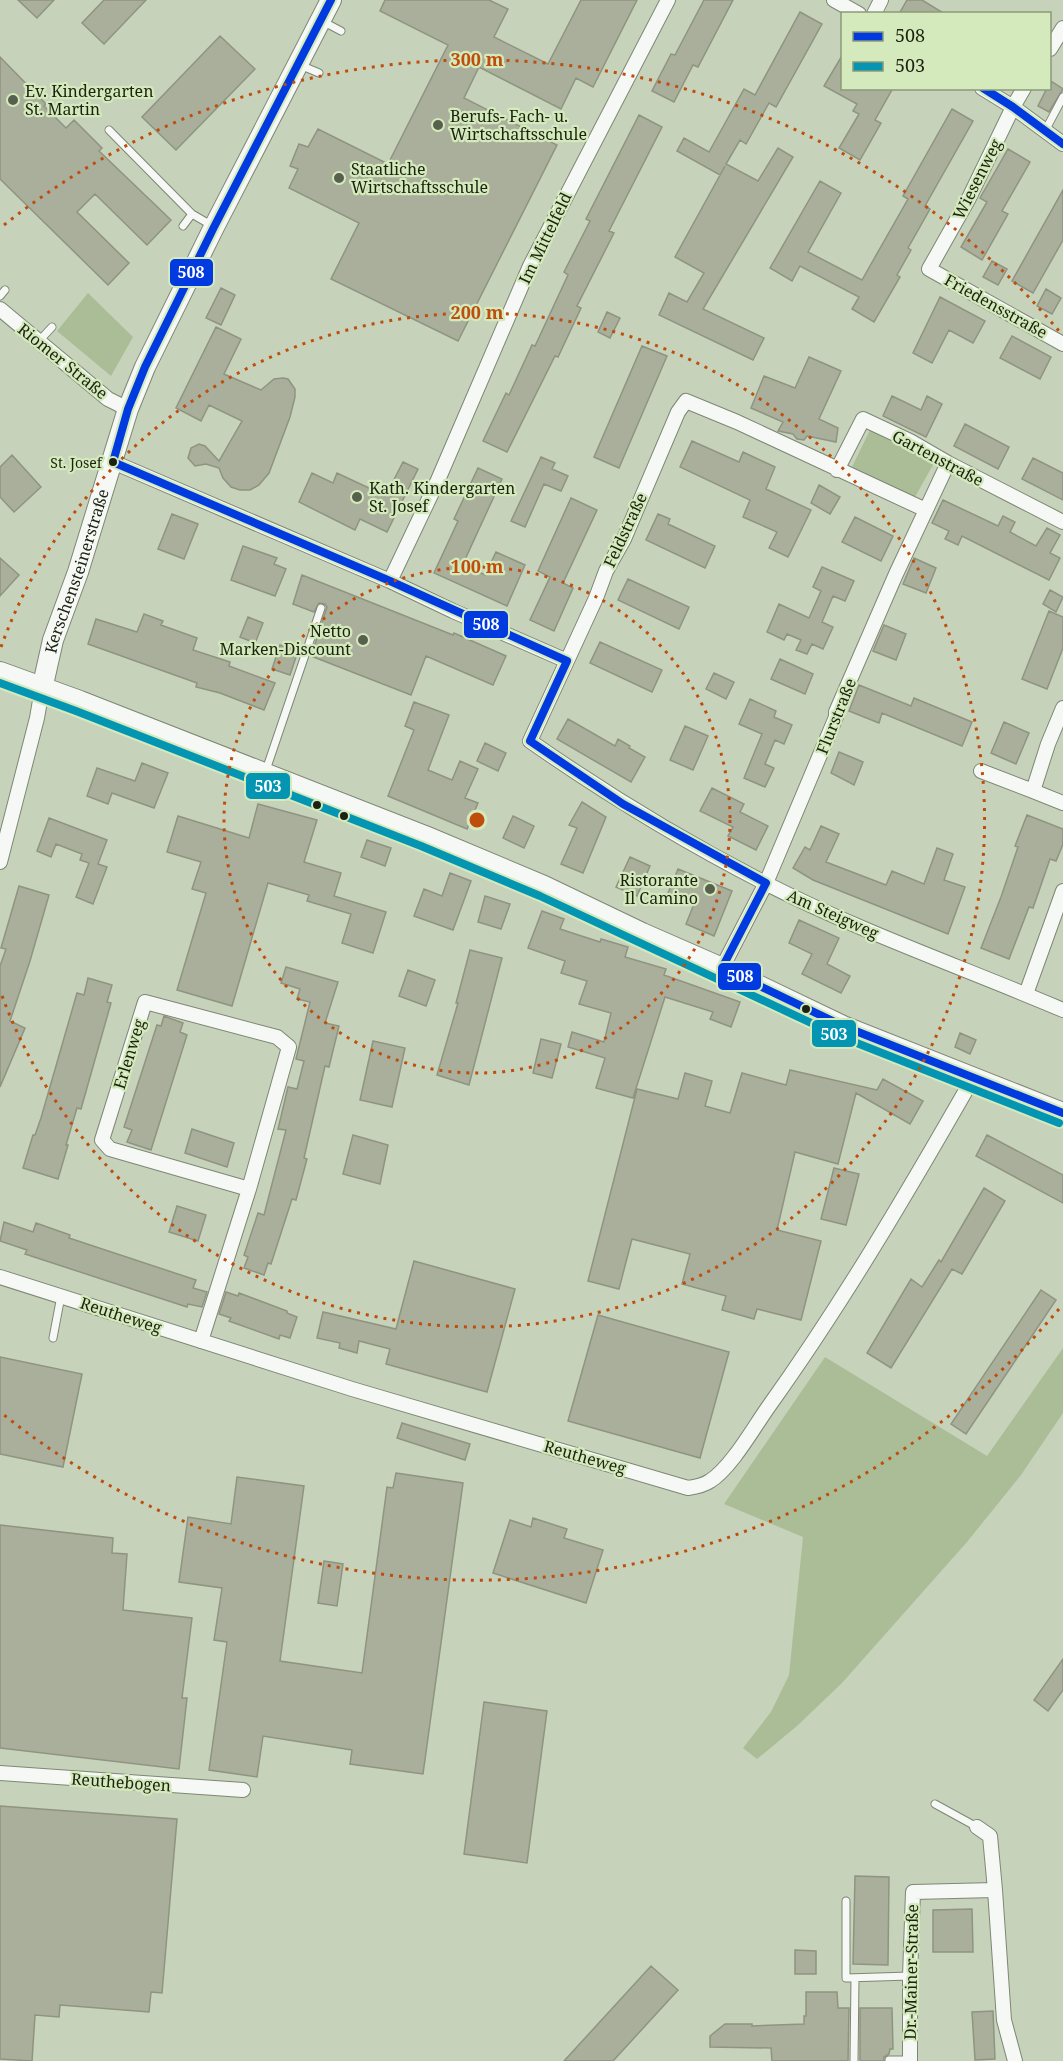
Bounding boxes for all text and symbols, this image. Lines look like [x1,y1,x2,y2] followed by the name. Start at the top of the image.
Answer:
[841,12,1051,90] legend
[895,23,925,47] text: 508
[451,47,504,71] text: 300 m
[895,53,925,77] text: 503
[25,80,154,120] place label: Ev. Kindergarten St. Martin
[6,93,20,107] marker: Ev. Kindergarten St. Martin
[450,105,587,145] place label: Berufs- Fach- u. Wirtschaftsschule
[431,118,445,132] marker: Berufs- Fach- u. Wirtschaftsschule
[947,135,1007,223] street label: Wiesenweg
[351,158,488,198] place label: Staatliche Wirtschaftsschule
[332,171,346,185] marker: Staatliche Wirtschaftsschule
[513,188,577,287] street label: Im Mittelfeld
[169,258,214,287] line badge: 508
[177,261,205,283] text: 508
[941,269,1051,343] street label: Friedensstraße
[451,300,504,324] text: 200 m
[13,318,113,404] street label: Riomer Straße
[888,425,988,491] street label: Gartenstraße
[50,453,104,472] place label: St. Josef
[107,456,119,468] marker: St. Josef
[369,477,515,517] place label: Kath. Kindergarten St. Josef
[39,486,114,655] street label: Kerschensteinerstraße
[598,489,652,571] street label: Feldstraße
[350,490,364,504] marker: Kath. Kindergarten St. Josef
[451,554,504,578] text: 100 m
[463,610,509,639] line badge: 508
[472,613,500,635] text: 508
[219,620,351,660] place label: Netto Marken-Discount
[356,633,370,647] marker: Netto Marken-Discount
[811,675,861,757] street label: Flurstraße
[245,772,291,800] line badge: 503
[254,775,282,797] text: 503
[311,799,323,811] unlabelled marker
[338,810,350,822] unlabelled marker
[467,810,487,830] centre of rings
[620,869,698,909] place label: Ristorante Il Camino
[703,882,717,896] marker: Ristorante Il Camino
[784,884,883,944] street label: Am Steigweg
[717,962,762,991] line badge: 508
[726,965,754,987] text: 508
[800,1003,812,1015] unlabelled marker
[108,1016,150,1092] street label: Erlenweg
[811,1019,857,1048] line badge: 503
[820,1023,848,1045] text: 503
[77,1291,165,1339] street label: Reutheweg
[541,1435,629,1479] street label: Reutheweg
[70,1768,172,1796] street label: Reuthebogen
[899,1904,923,2040] street label: Dr.-Mainer-Straße

